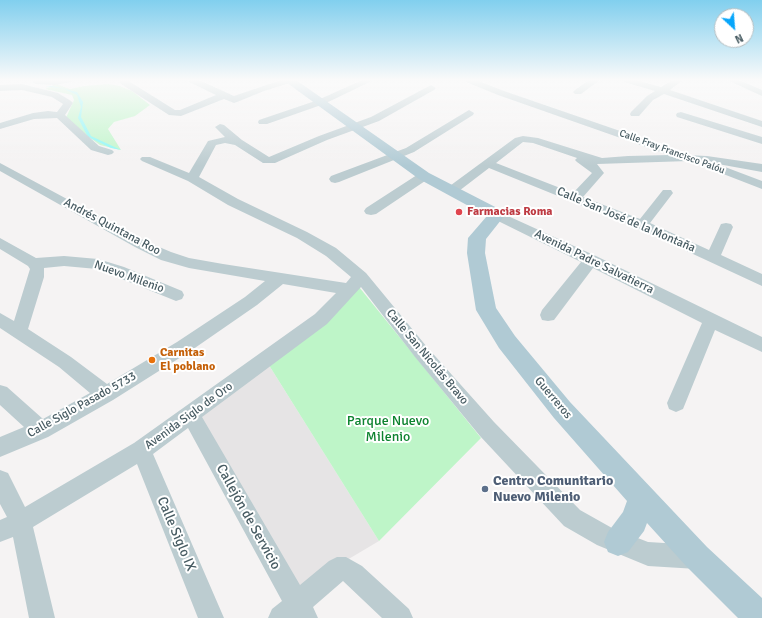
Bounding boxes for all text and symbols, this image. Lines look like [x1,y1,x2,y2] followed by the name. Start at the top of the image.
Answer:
[714,8,754,48] north arrow
[733,31,745,46] text: N
[618,127,726,177] street label: Calle Fray Francisco Palóu
[555,184,697,256] street label: Calle San José de la Montaña
[61,195,163,259] street label: Andrés Quintana Roo
[467,205,552,219] place label: Farmacias Roma
[454,207,464,217] marker: Farmacias Roma
[532,227,656,297] street label: Avenida Padre Salvatierra
[92,258,166,296] street label: Nuevo Milenio
[383,306,471,408] street label: Calle San Nicolás Bravo
[160,346,215,374] place label: Carnitas El poblano
[147,355,157,365] marker: Carnitas El poblano
[25,369,139,441] street label: Calle Siglo Pasado 5733
[531,374,575,422] street label: Guerreros
[142,379,236,453] street label: Avenida Siglo de Oro
[347,413,429,446] park label: Parque Nuevo Milenio
[212,461,284,573] street label: Callejón de Servicio
[493,473,613,506] place label: Centro Comunitario Nuevo Milenio
[480,484,490,494] marker: Centro Comunitario Nuevo Milenio
[153,494,199,574] street label: Calle Siglo IX

